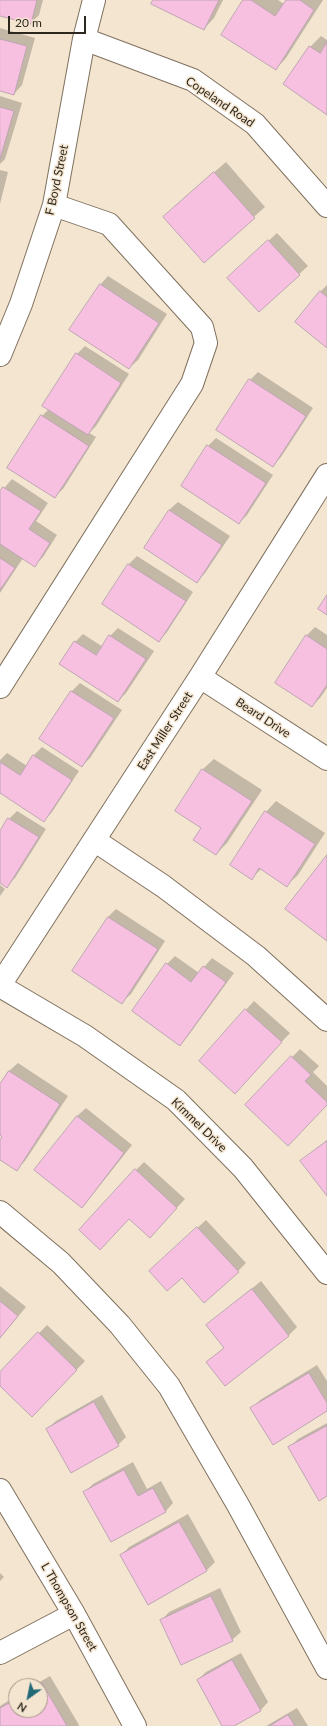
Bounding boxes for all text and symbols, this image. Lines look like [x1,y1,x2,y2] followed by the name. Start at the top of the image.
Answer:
[10,8,88,34] scale bar
[15,15,42,30] text: 20 m
[183,74,257,130] street label: Copeland Road
[43,144,71,216] street label: F Boyd Street
[134,689,196,773] street label: East Miller Street
[233,695,293,741] street label: Beard Drive
[168,1095,230,1155] street label: Kimmel Drive
[38,1560,100,1654] street label: L Thompson Street
[8,1678,48,1718] north arrow
[15,1700,29,1715] text: N

